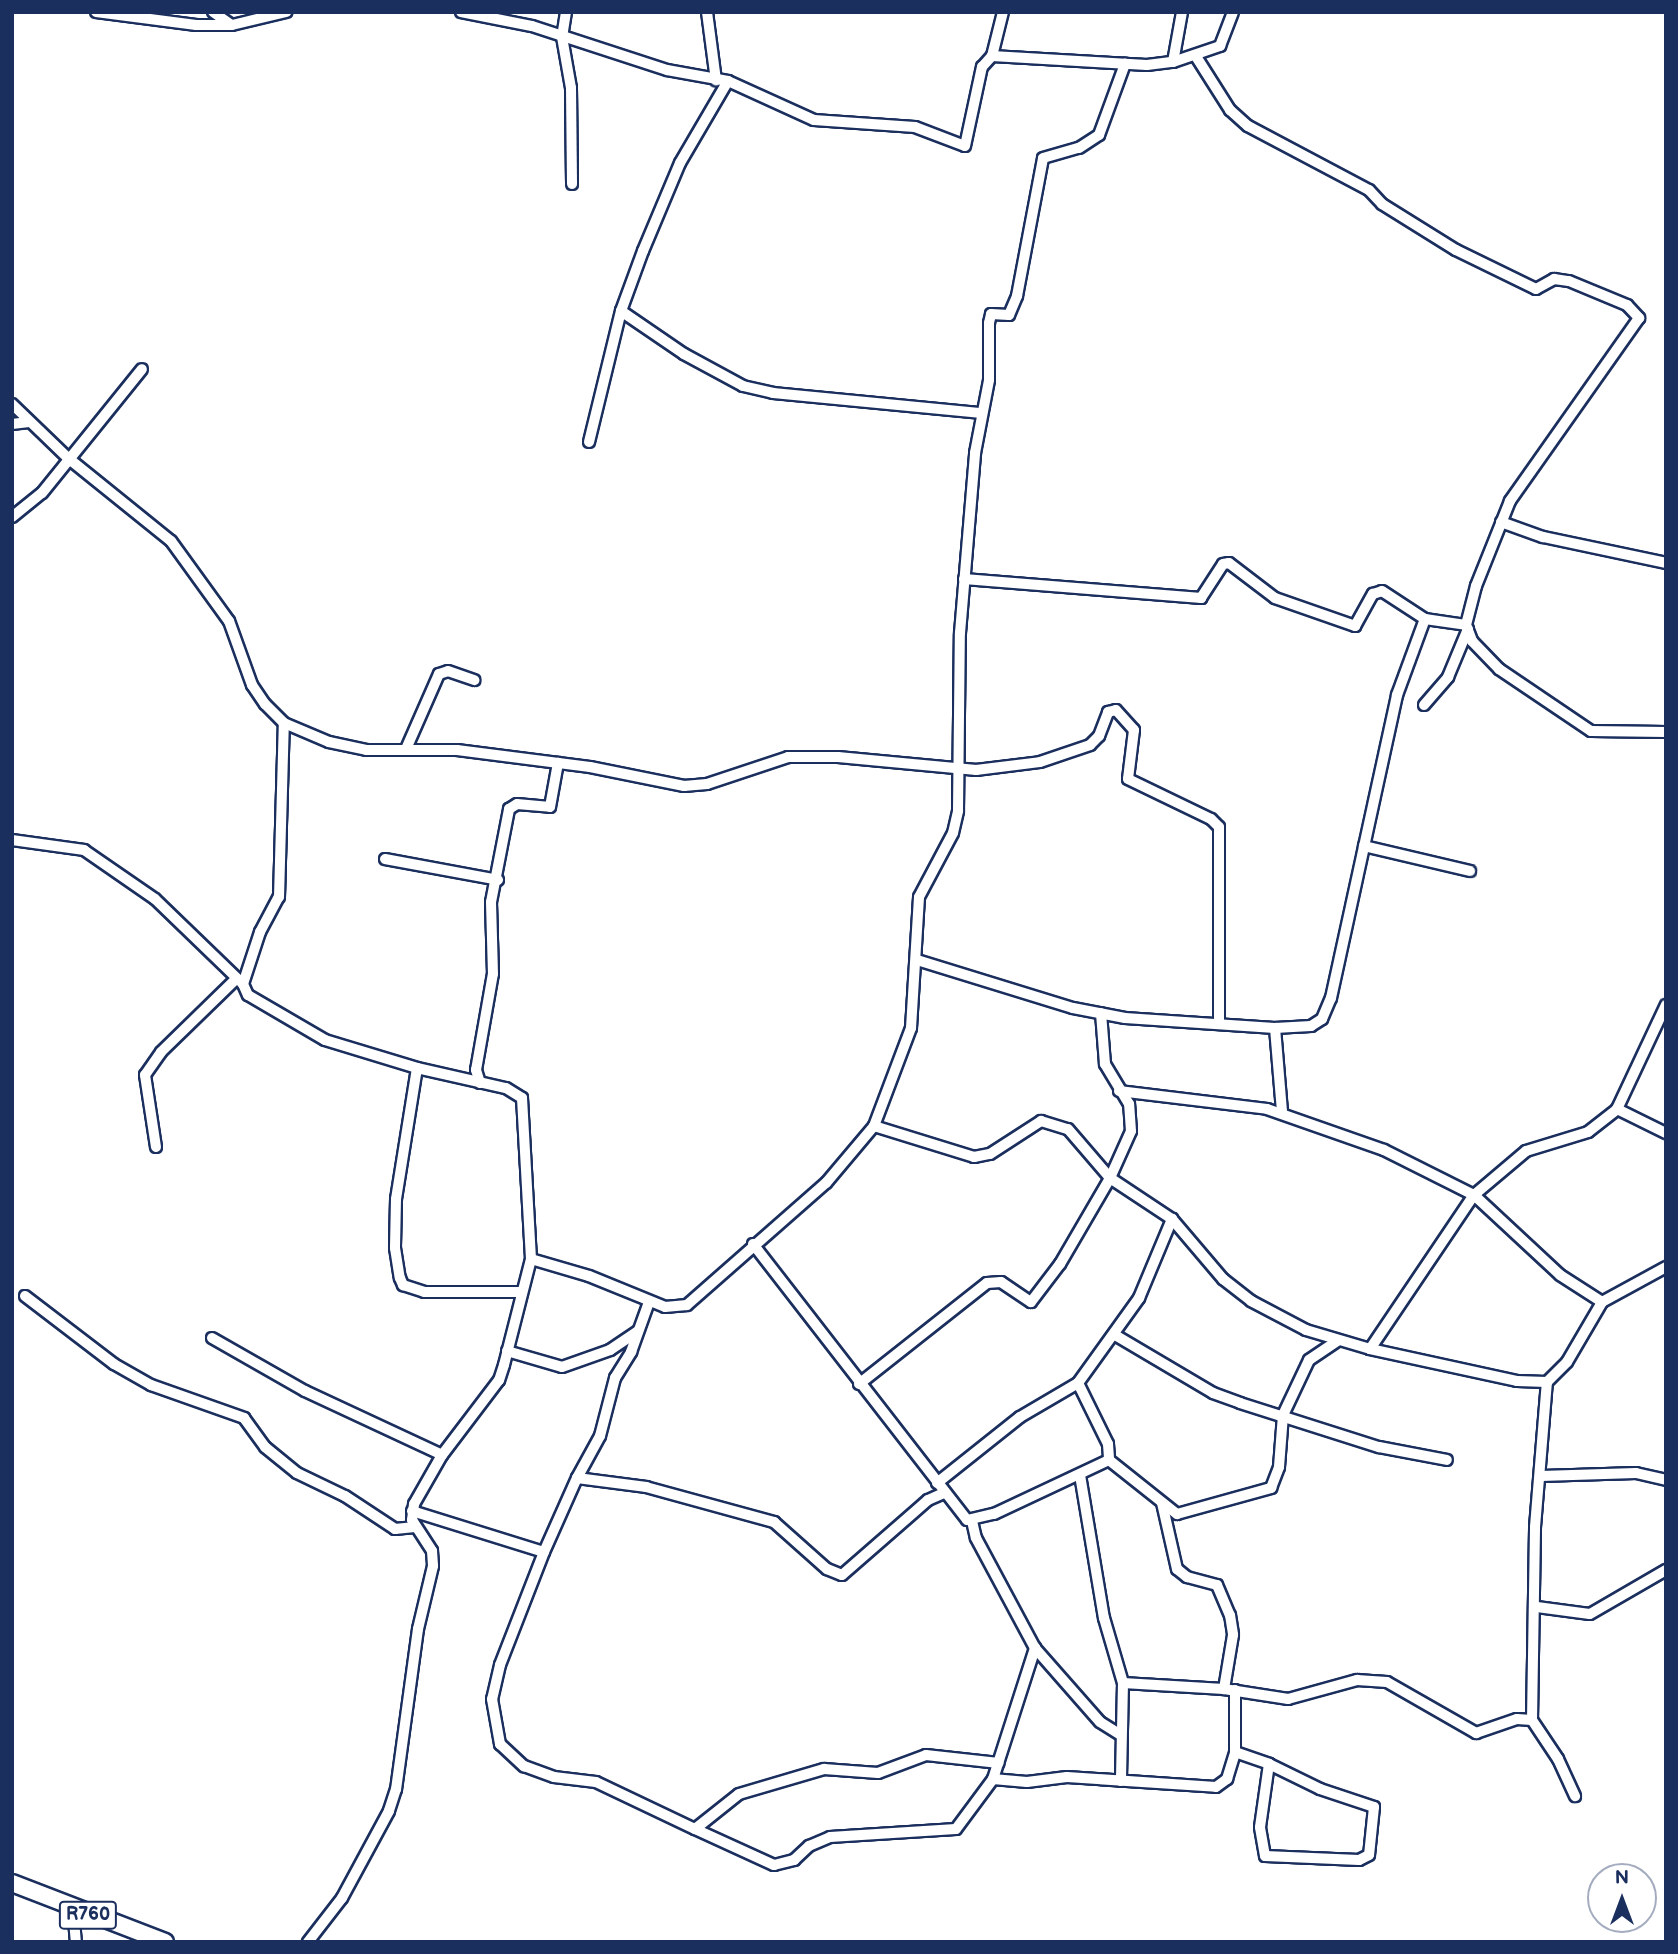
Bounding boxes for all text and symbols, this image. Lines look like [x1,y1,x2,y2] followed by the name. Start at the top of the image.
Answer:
[1587,1863,1657,1933] north arrow
[1615,1867,1629,1890] text: N
[58,1900,118,1929] road number: R760

